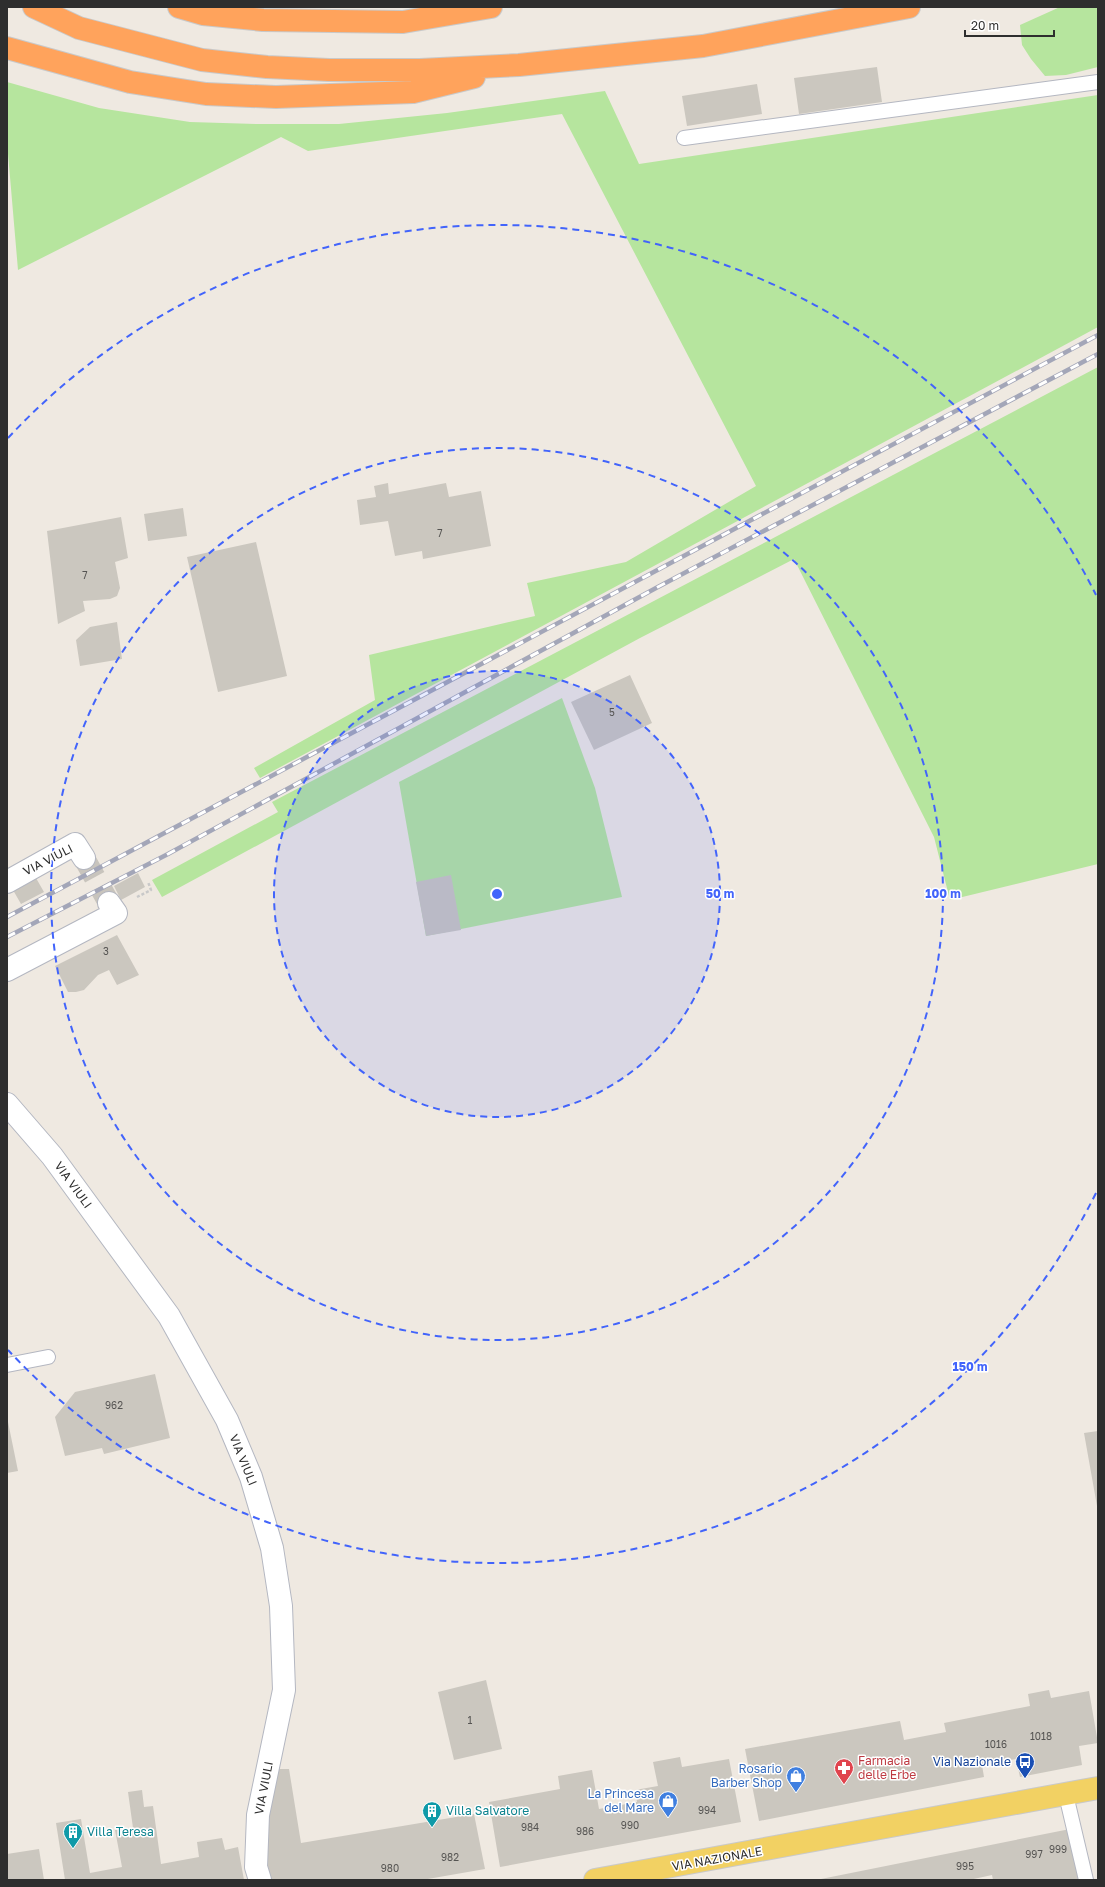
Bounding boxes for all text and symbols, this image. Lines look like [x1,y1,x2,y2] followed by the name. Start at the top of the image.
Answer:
[965,12,1054,38] scale bar
[971,18,999,33] text: 20 m
[437,527,443,539] house number: 7
[82,569,88,581] house number: 7
[609,706,615,718] house number: 5
[20,841,75,879] street label: VIA VIULI
[706,886,734,901] text: 50 m
[925,886,961,901] text: 100 m
[490,887,504,901] centre of rings
[103,945,109,957] house number: 3
[51,1158,95,1211] street label: VIA VIULI
[953,1359,987,1374] text: 150 m
[105,1399,123,1411] house number: 962
[226,1432,261,1488] street label: VIA VIULI
[468,1714,473,1726] house number: 1
[1030,1730,1052,1742] house number: 1018
[985,1738,1007,1750] house number: 1016
[1014,1751,1036,1779] bus stop icon: Via Nazionale
[858,1753,916,1782] place label: Farmacia delle Erbe
[933,1754,1011,1769] place label: Via Nazionale
[833,1757,855,1785] pharmacy icon: Farmacia delle Erbe
[251,1760,276,1816] street label: VIA VIULI
[711,1761,782,1790] place label: Rosario Barber Shop
[785,1765,807,1793] shop icon: Rosario Barber Shop
[587,1786,654,1815] place label: La Princesa del Mare
[657,1790,679,1818] shop icon: La Princesa del Mare
[421,1800,443,1828] building icon: Villa Salvatore
[446,1803,529,1818] place label: Villa Salvatore
[698,1804,716,1816] house number: 994
[621,1819,639,1831] house number: 990
[62,1821,84,1849] building icon: Villa Teresa
[521,1821,539,1833] house number: 984
[87,1824,154,1839] place label: Villa Teresa
[576,1825,594,1837] house number: 986
[671,1843,763,1874] street label: VIA NAZIONALE
[1049,1843,1067,1855] house number: 999
[1025,1848,1043,1860] house number: 997
[441,1851,459,1863] house number: 982
[956,1860,974,1872] house number: 995
[381,1862,399,1874] house number: 980

